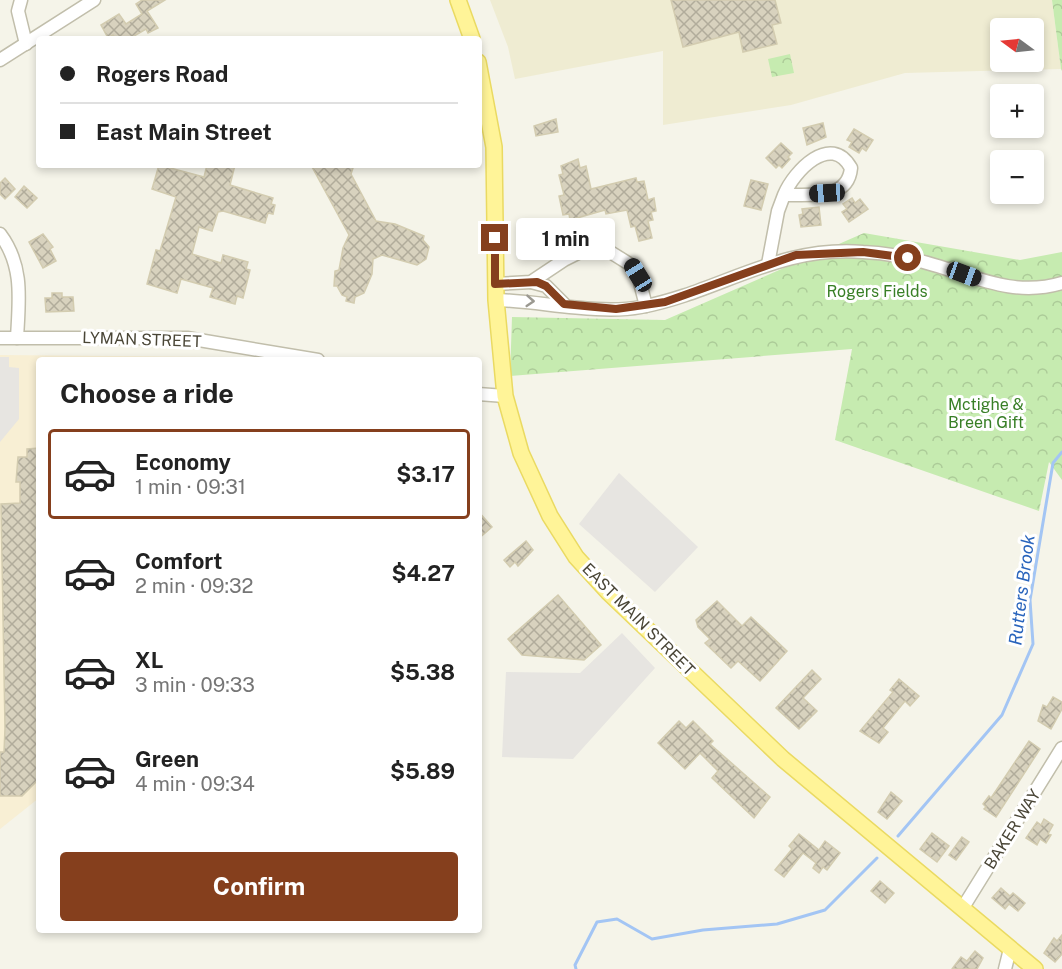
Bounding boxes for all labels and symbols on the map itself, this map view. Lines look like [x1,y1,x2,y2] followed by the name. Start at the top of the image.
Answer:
[990,18,1044,72] north arrow
[809,183,845,203] car
[516,217,615,259] callout: 1 min
[481,224,508,251] route end
[894,244,921,271] route start
[621,255,655,295] car
[944,259,984,289] car
[826,282,928,301] park label: Rogers Fields
[526,295,535,308] one-way arrow
[82,328,203,351] street label: LYMAN STREET
[948,395,1024,432] park label: Mctighe & Breen Gift
[1004,533,1039,646] water label: Rutters Brook
[578,559,699,680] street label: EAST MAIN STREET
[980,786,1045,873] street label: BAKER WAY

